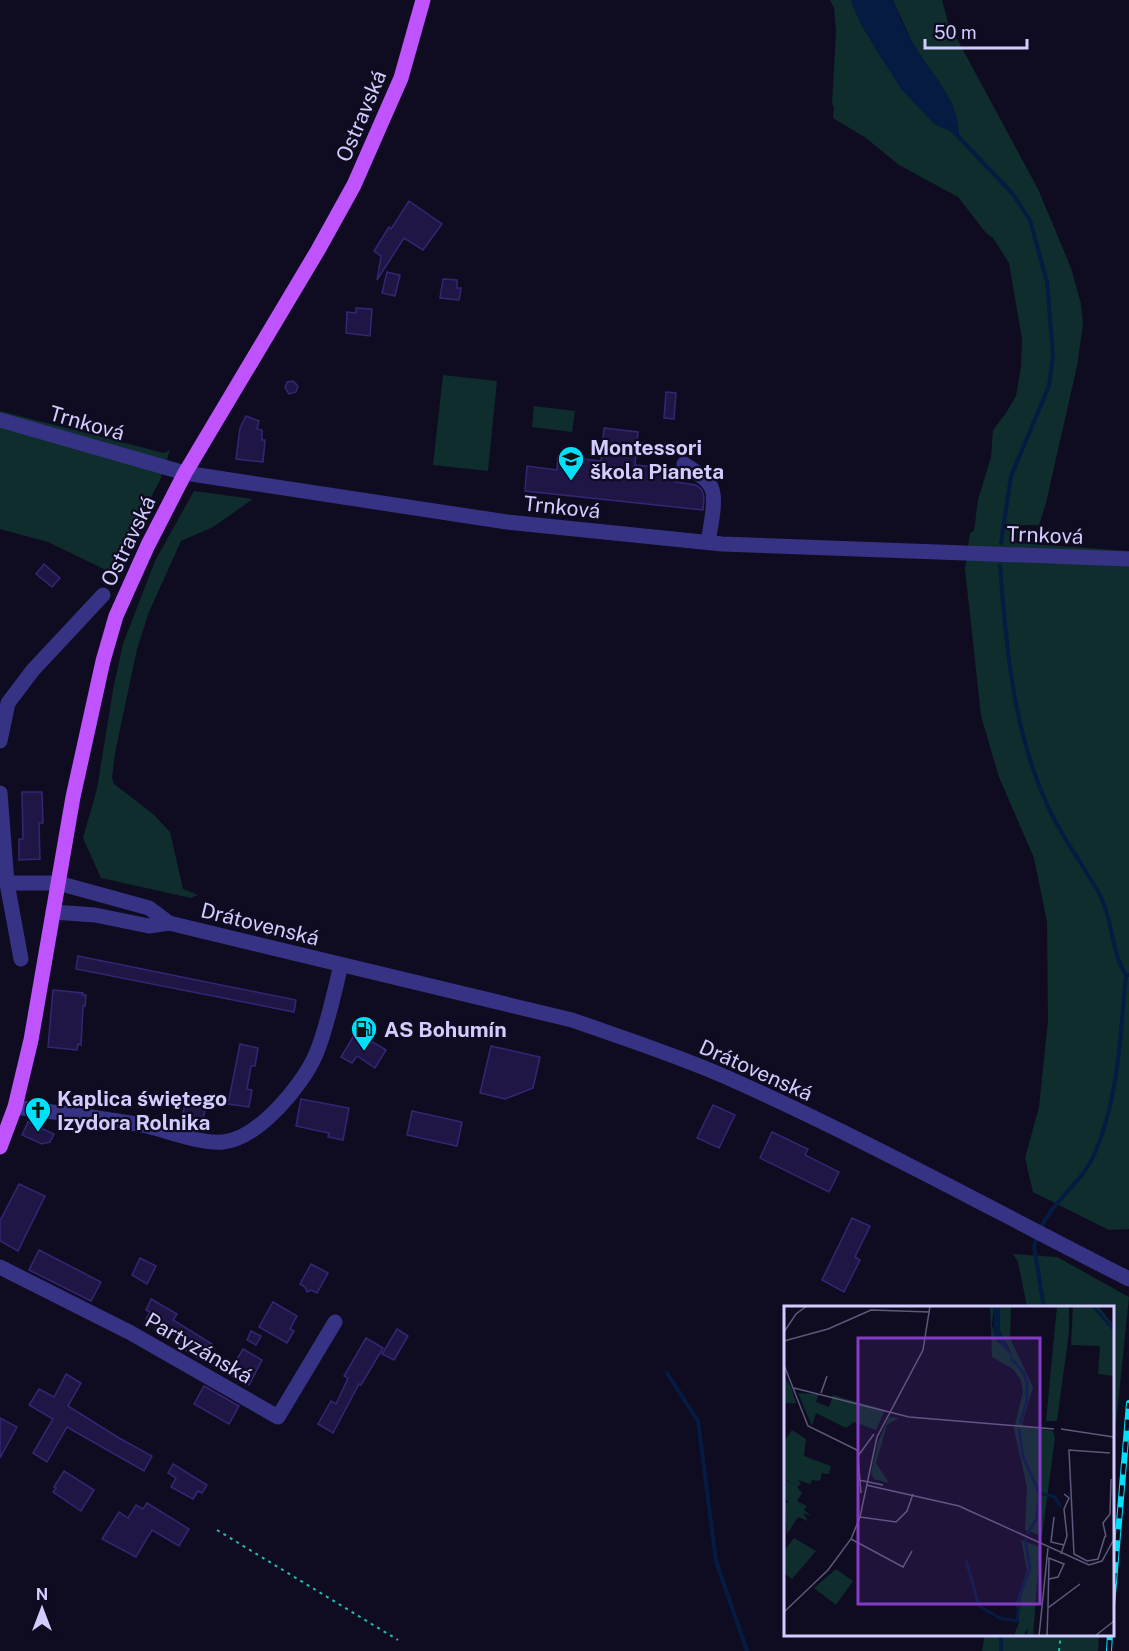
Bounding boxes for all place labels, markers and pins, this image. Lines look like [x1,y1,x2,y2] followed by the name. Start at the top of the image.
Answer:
[590,435,724,484] place label: Montessori škola Pianeta
[556,444,586,482] school or university icon: Montessori škola Pianeta
[349,1014,379,1052] fuel station icon: AS Bohumín
[384,1017,507,1042] place label: AS Bohumín
[57,1086,227,1135] place label: Kaplica świętego Izydora Rolnika
[23,1095,53,1133] church icon: Kaplica świętego Izydora Rolnika

